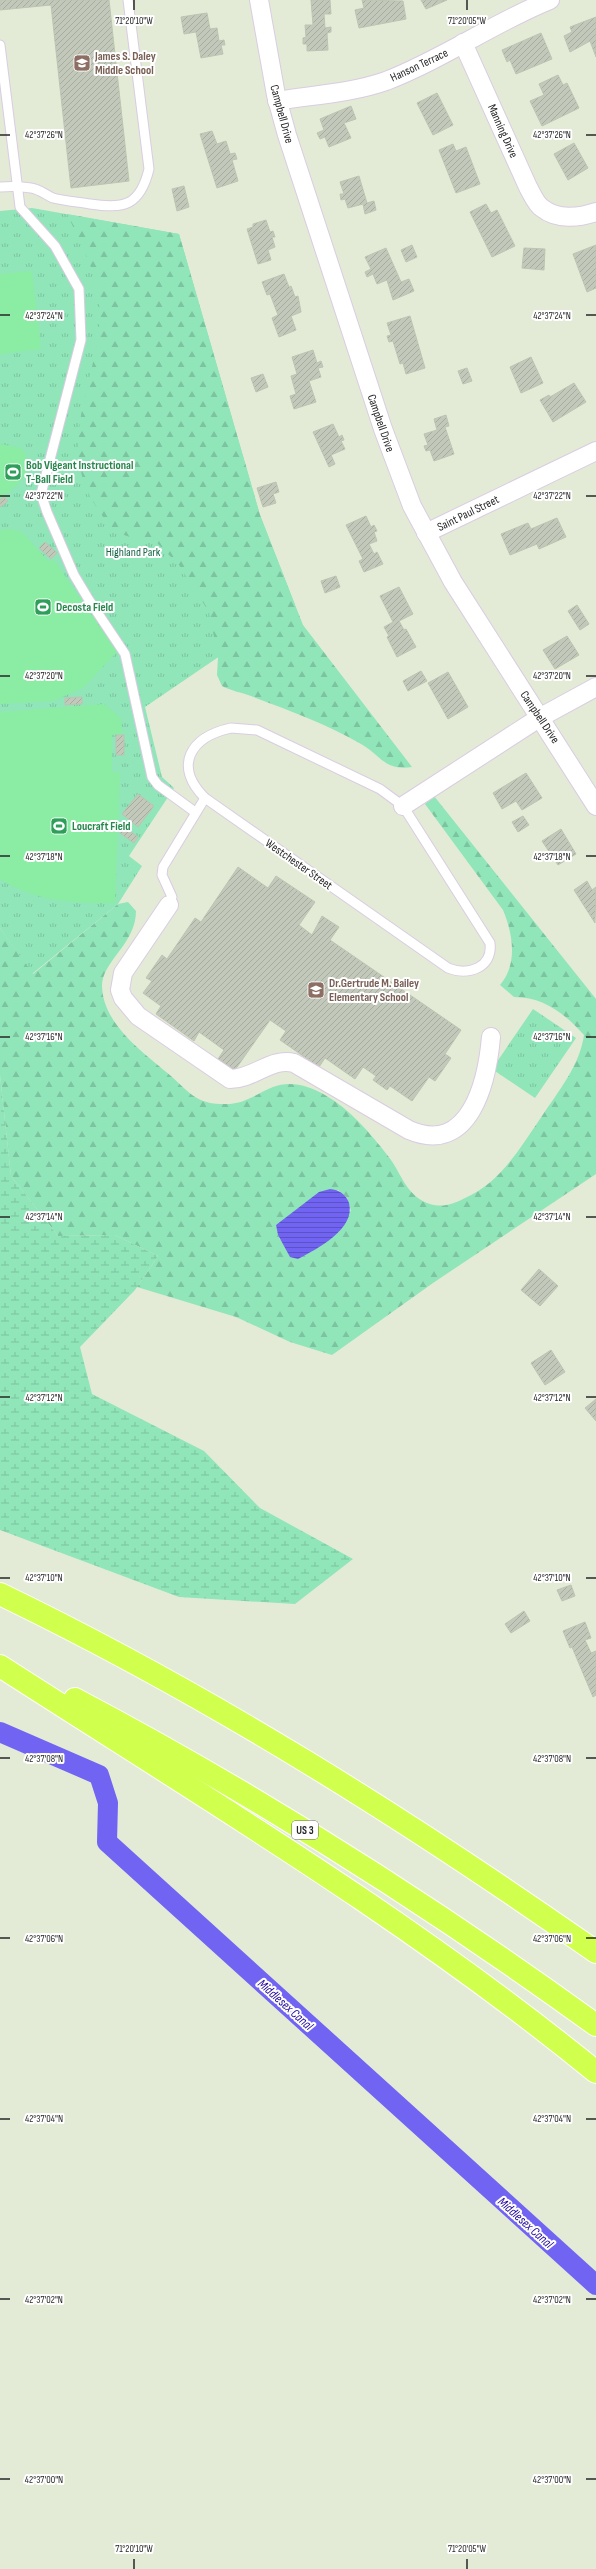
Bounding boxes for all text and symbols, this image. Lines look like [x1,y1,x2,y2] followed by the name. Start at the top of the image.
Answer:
[115,15,153,27] text: 71°20'10"W
[448,15,487,27] text: 71°20'05"W
[388,45,451,85] street label: Hanson Terrace
[94,49,156,78] place label: James S. Daley Middle School
[72,53,92,73] school or university icon: James S. Daley Middle School
[267,83,297,145] street label: Campbell Drive
[484,102,521,160] street label: Manning Drive
[25,129,63,141] text: 42°37'26"N
[533,129,571,141] text: 42°37'26"N
[25,310,63,322] text: 42°37'24"N
[533,310,571,322] text: 42°37'24"N
[364,392,397,454] street label: Campbell Drive
[26,458,133,487] place label: Bob Vigeant Instructional T-Ball Field
[3,462,23,482] sports icon: Bob Vigeant Instructional T-Ball Field
[25,490,63,502] text: 42°37'22"N
[533,490,571,502] text: 42°37'22"N
[435,492,502,535] street label: Saint Paul Street
[106,545,161,560] park label: Highland Park
[33,597,53,617] sports icon: Decosta Field
[56,600,113,615] place label: Decosta Field
[25,670,63,682] text: 42°37'20"N
[533,670,571,682] text: 42°37'20"N
[517,688,563,747] street label: Campbell Drive
[49,816,69,836] sports icon: Loucraft Field
[72,819,131,834] place label: Loucraft Field
[262,836,335,893] street label: Westchester Street
[25,851,63,863] text: 42°37'18"N
[533,851,571,863] text: 42°37'18"N
[329,976,419,1005] place label: Dr.Gertrude M. Bailey Elementary School
[306,980,326,1000] school or university icon: Dr.Gertrude M. Bailey Elementary School
[25,1031,63,1043] text: 42°37'16"N
[533,1031,571,1043] text: 42°37'16"N
[25,1211,63,1223] text: 42°37'14"N
[533,1211,571,1223] text: 42°37'14"N
[25,1392,63,1404] text: 42°37'12"N
[533,1392,571,1404] text: 42°37'12"N
[25,1572,63,1584] text: 42°37'10"N
[533,1572,571,1584] text: 42°37'10"N
[25,1753,63,1765] text: 42°37'08"N
[533,1753,571,1765] text: 42°37'08"N
[292,1821,318,1839] road number: US 3
[25,1933,63,1945] text: 42°37'06"N
[533,1933,571,1945] text: 42°37'06"N
[254,1976,317,2034] water label: Middlesex Canal
[25,2113,63,2125] text: 42°37'04"N
[533,2113,571,2125] text: 42°37'04"N
[494,2194,557,2252] water label: Middlesex Canal
[25,2294,63,2306] text: 42°37'02"N
[533,2294,571,2306] text: 42°37'02"N
[25,2474,63,2486] text: 42°37'00"N
[533,2474,571,2486] text: 42°37'00"N
[115,2543,153,2555] text: 71°20'10"W
[448,2543,487,2555] text: 71°20'05"W

